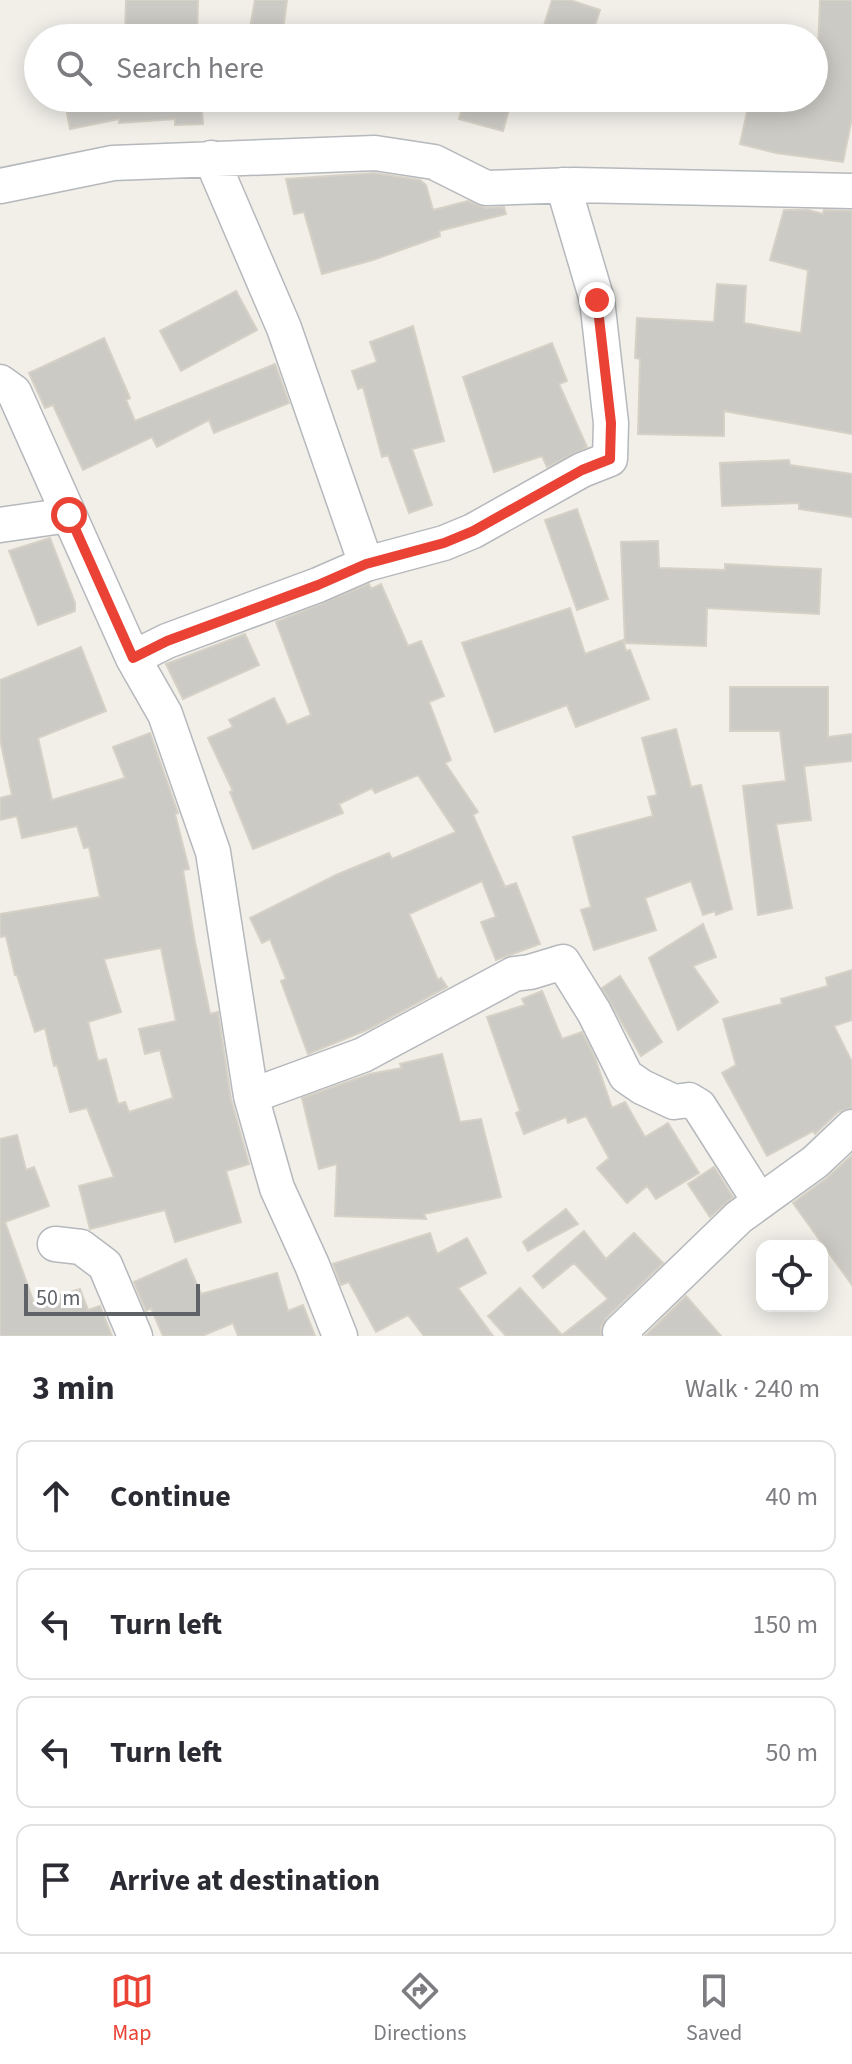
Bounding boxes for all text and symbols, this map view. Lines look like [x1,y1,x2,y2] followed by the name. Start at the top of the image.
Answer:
[24,24,828,112] search box
[52,46,96,90] icon: search
[116,47,264,90] text: Search here
[579,282,615,318] route end
[51,497,87,533] route start
[756,1240,828,1312] map controls
[756,1240,828,1312] button: locate
[24,1280,200,1316] scale bar
[36,1282,81,1314] text: 50 m
[32,1364,115,1413] text: 3 min
[685,1370,820,1407] text: Walk · 240 m
[34,1474,78,1518] icon: ahead
[110,1475,231,1518] text: Continue
[765,1478,818,1515] text: 40 m
[34,1602,78,1646] icon: left
[110,1603,222,1646] text: Turn left
[752,1606,818,1643] text: 150 m
[34,1730,78,1774] icon: left
[110,1731,222,1774] text: Turn left
[765,1734,818,1771] text: 50 m
[34,1858,78,1902] icon: arrive
[110,1859,380,1902] text: Arrive at destination
[110,1969,154,2049] tab: Map
[373,1969,466,2049] tab: Directions
[686,1969,742,2049] tab: Saved

